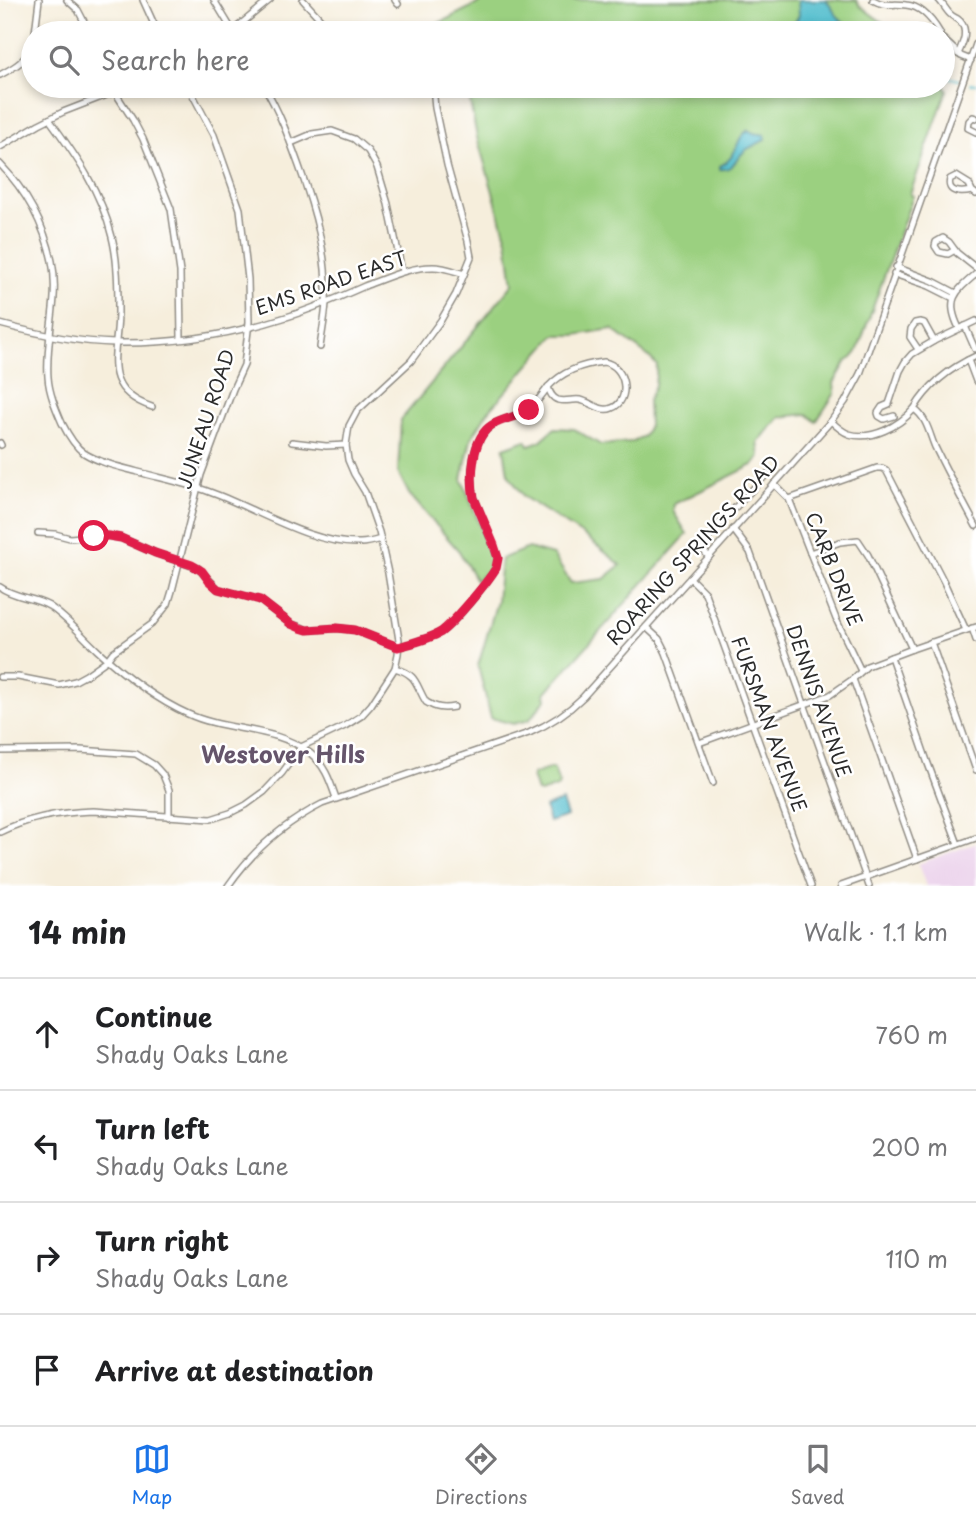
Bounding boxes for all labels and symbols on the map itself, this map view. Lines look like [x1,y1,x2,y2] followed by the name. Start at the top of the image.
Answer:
[251,243,410,321] street label: EMS ROAD EAST
[169,345,241,492] street label: JUNEAU ROAD
[513,394,544,425] route end
[599,448,785,650] street label: ROARING SPRINGS ROAD
[799,507,870,630] street label: CARB DRIVE
[78,520,109,551] route start
[781,621,859,781] street label: DENNIS AVENUE
[725,632,815,815] street label: FURSMAN AVENUE
[201,736,365,771] district label: Westover Hills

